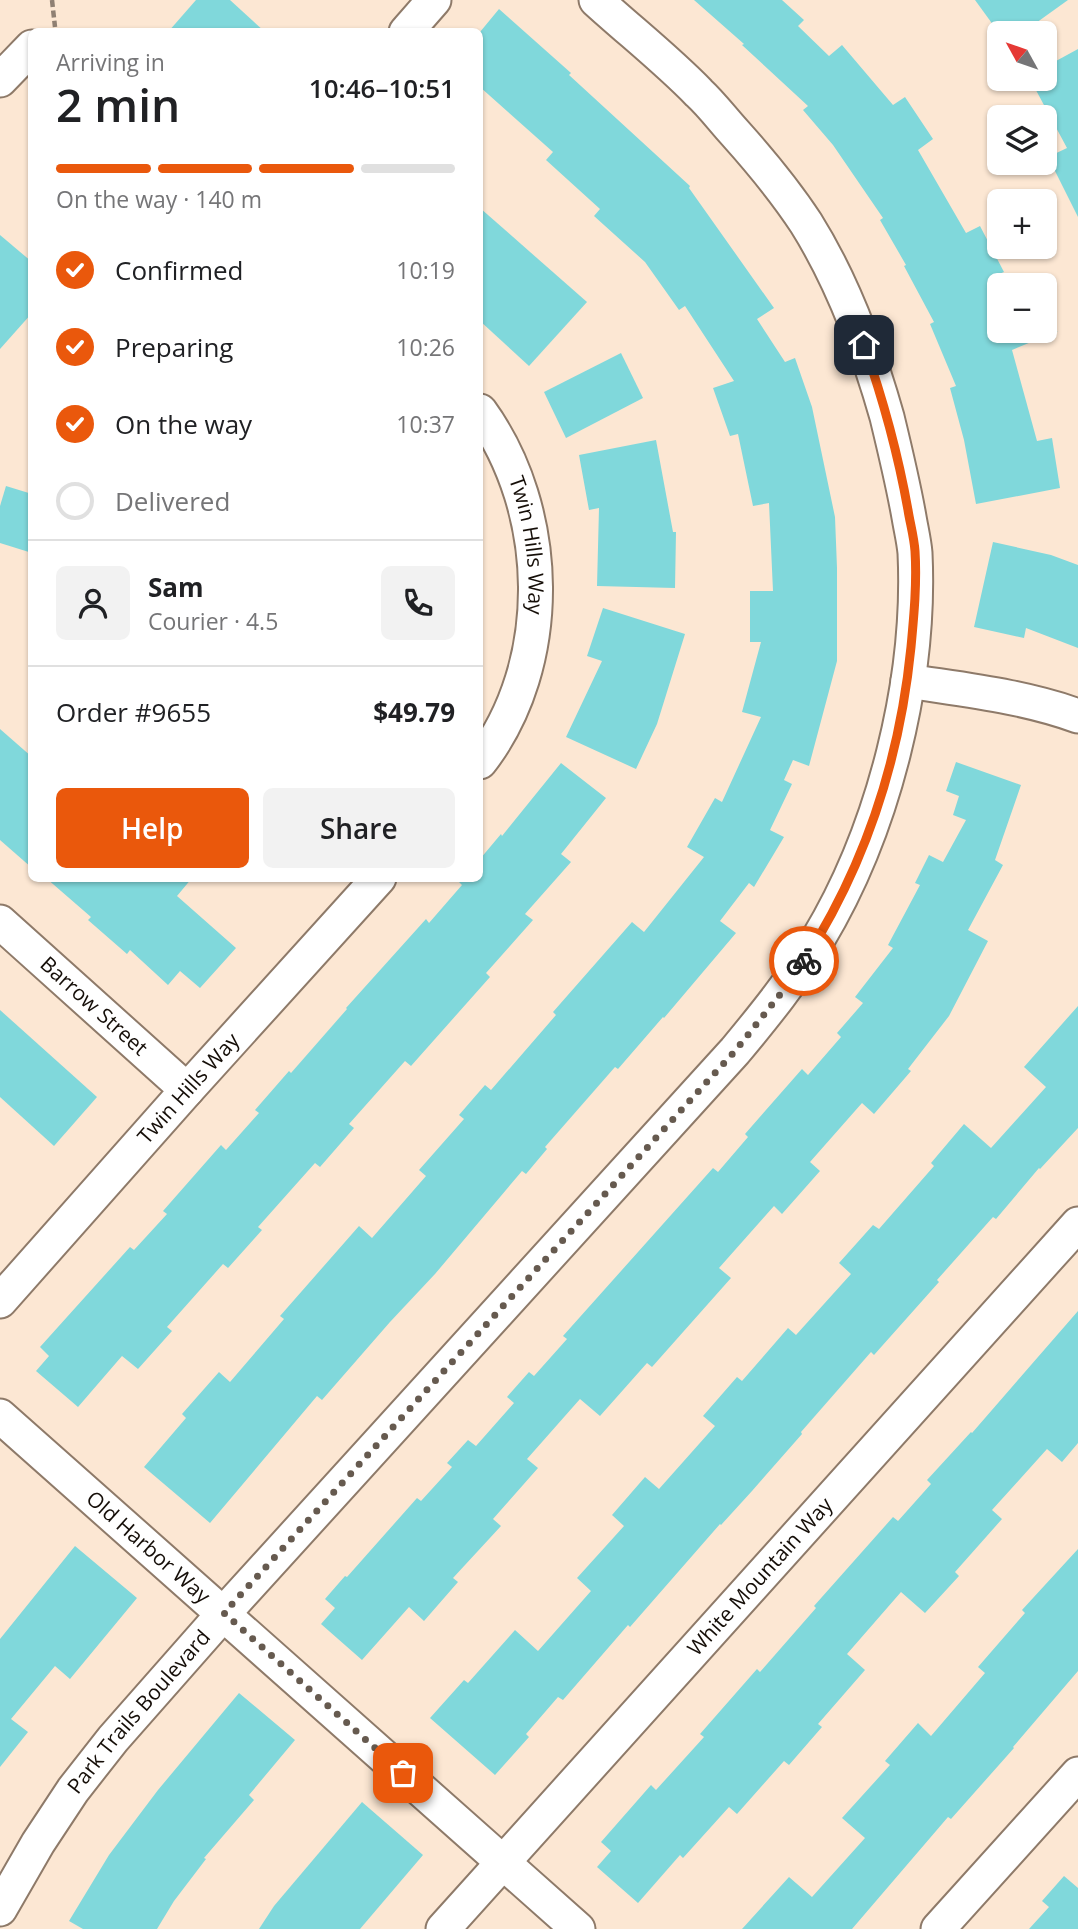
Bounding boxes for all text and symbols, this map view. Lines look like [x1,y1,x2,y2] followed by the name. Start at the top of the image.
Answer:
[987,21,1057,91] north arrow
[987,21,1057,343] map controls
[56,46,165,78] text: Arriving in
[309,70,455,106] text: 10:46–10:51
[56,73,180,135] text: 2 min
[987,105,1057,175] button: layers
[56,183,262,215] text: On the way · 140 m
[987,189,1057,259] button: +
[56,251,94,289] icon: check
[115,252,243,288] text: Confirmed
[396,254,455,286] text: 10:19
[987,273,1057,343] button: −
[834,315,894,375] pin
[845,326,883,364] icon: home
[56,328,94,366] icon: check
[115,329,233,365] text: Preparing
[396,331,455,363] text: 10:26
[56,405,94,443] icon: check
[115,406,252,442] text: On the way
[396,408,455,440] text: 10:37
[503,472,551,616] street label: Twin Hills Way
[115,483,230,519] text: Delivered
[56,566,130,640] button: person
[381,566,455,640] button: phone
[148,569,204,605] text: Sam
[148,605,278,637] text: Courier · 4.5
[56,694,211,730] text: Order #9655
[373,694,455,730] text: $49.79
[56,788,249,868] button: Help
[263,788,455,868] button: Share
[769,926,839,996] courier
[785,942,823,980] icon: bike
[35,950,154,1061] street label: Barrow Street
[131,1026,245,1149] street label: Twin Hills Way
[81,1484,217,1610] street label: Old Harbor Way
[681,1491,839,1661] street label: White Mountain Way
[60,1623,216,1799] street label: Park Trails Boulevard
[373,1743,433,1803] pin
[384,1754,422,1792] icon: bag

